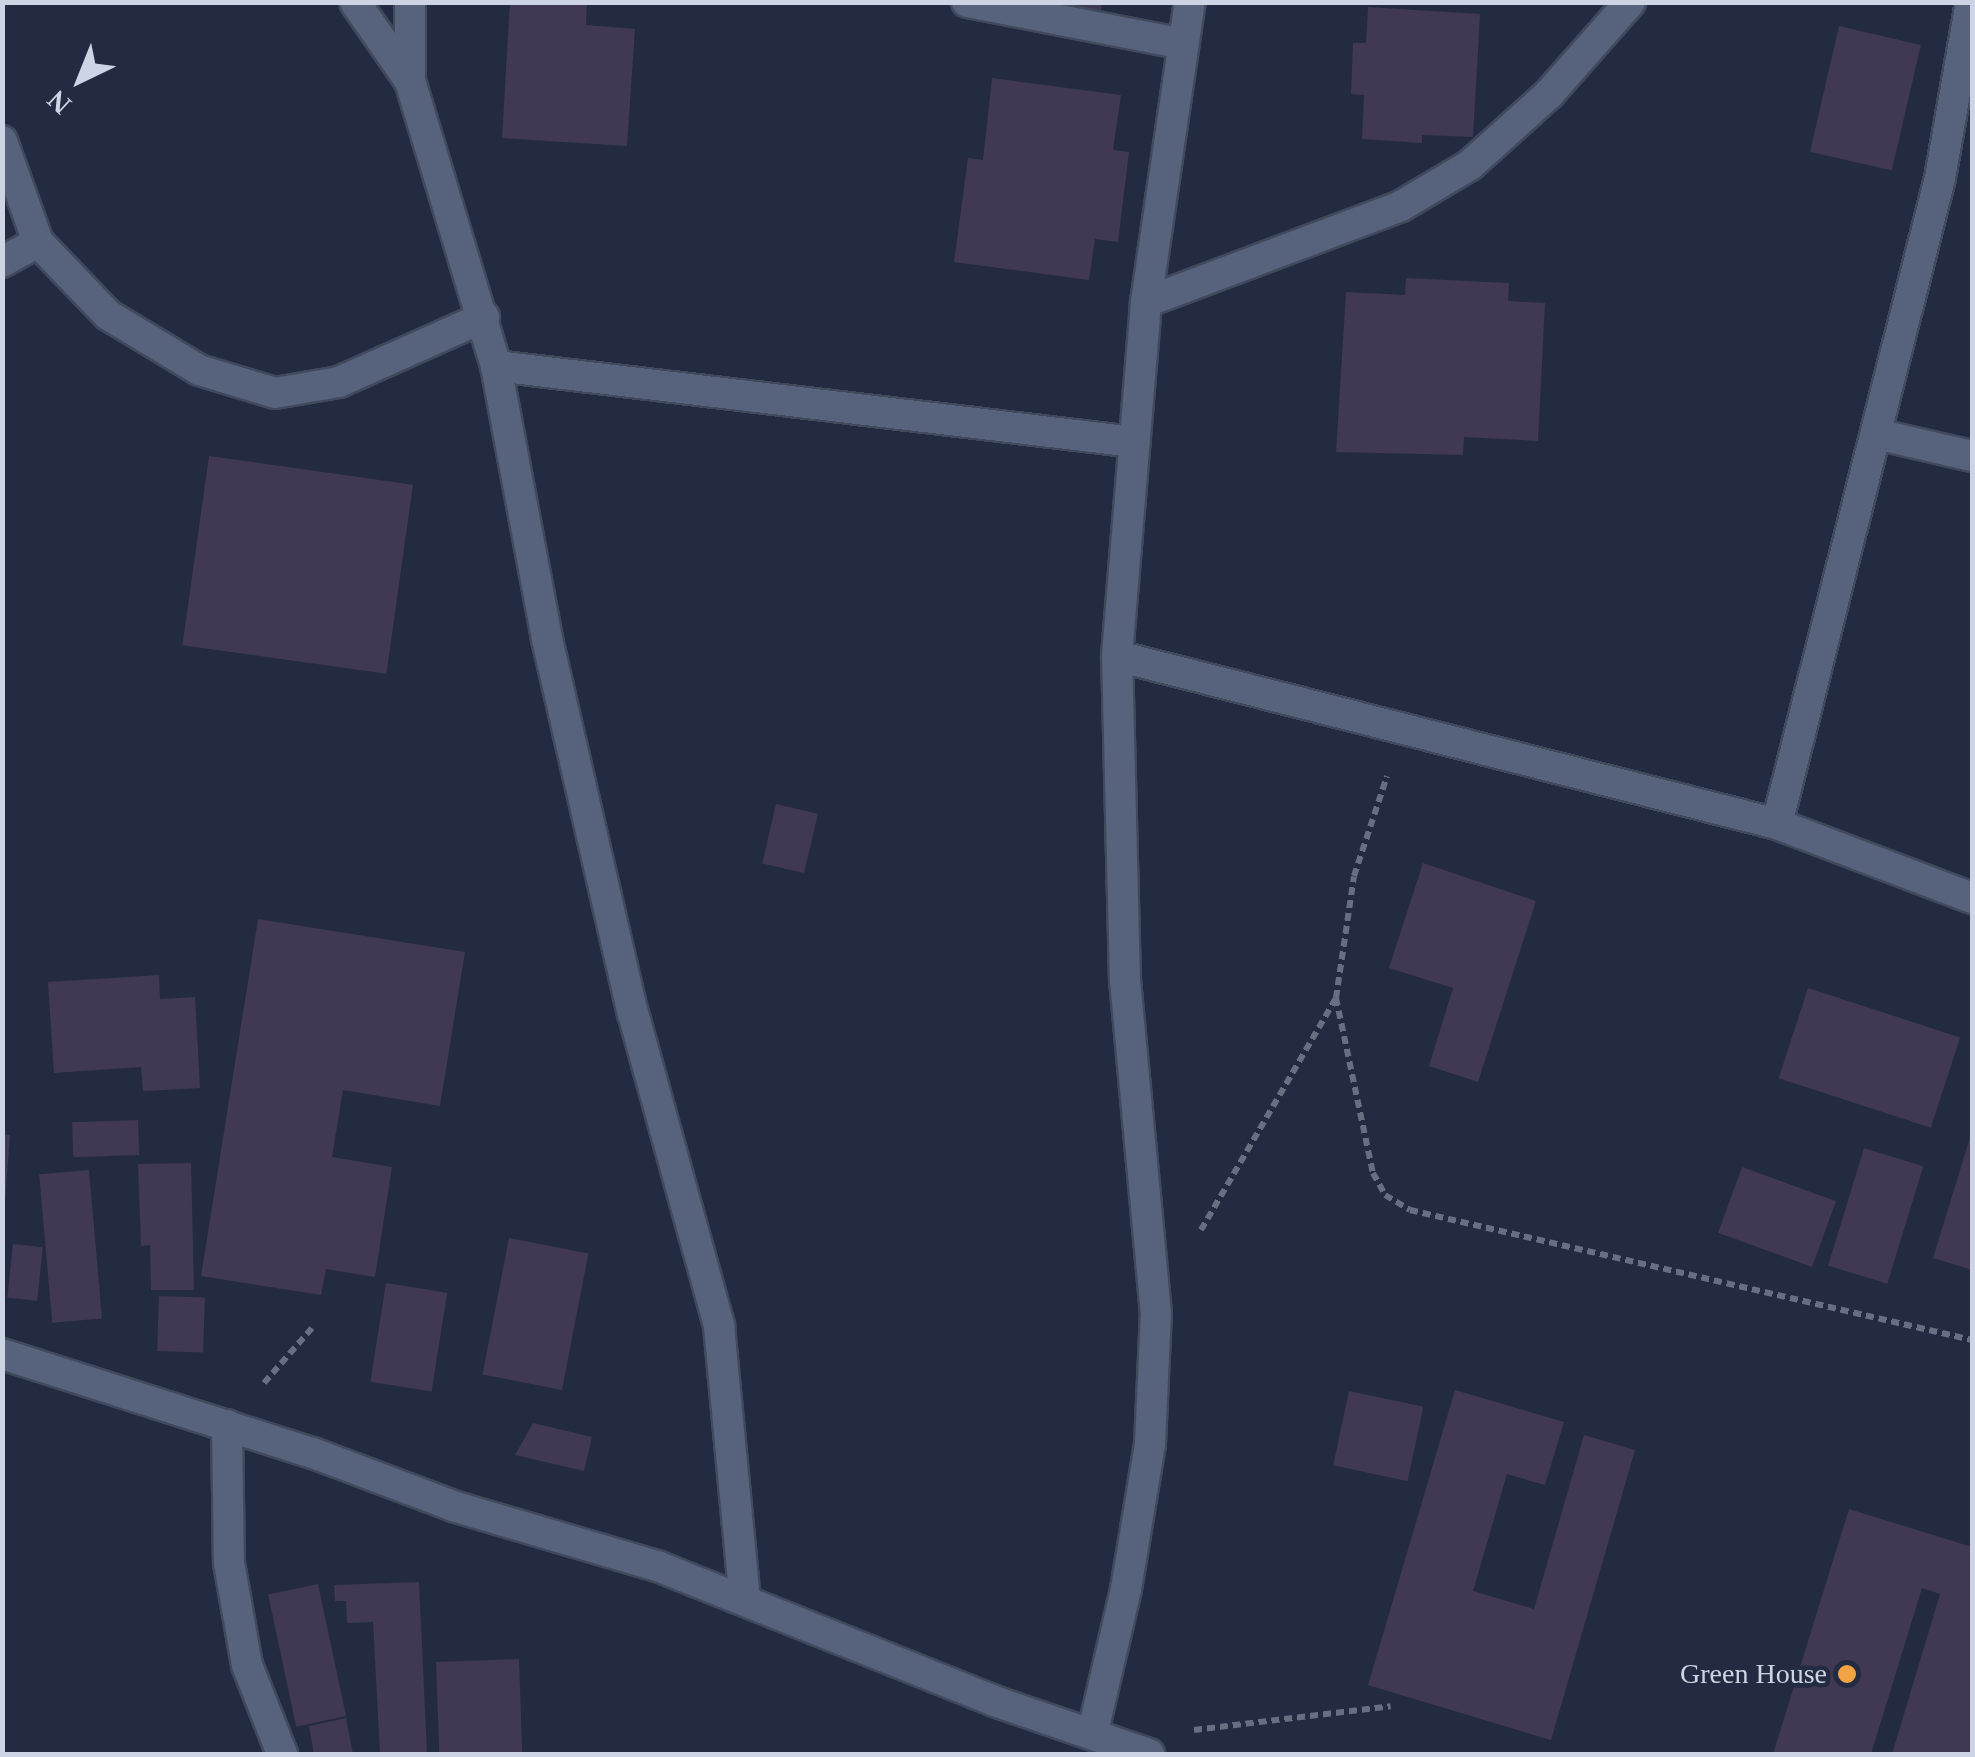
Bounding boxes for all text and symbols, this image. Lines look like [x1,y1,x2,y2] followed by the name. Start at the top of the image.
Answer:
[30,30,130,130] north arrow
[41,84,77,121] text: N
[1680,1657,1827,1691] place label: Green House
[1836,1663,1858,1685] marker: Green House

